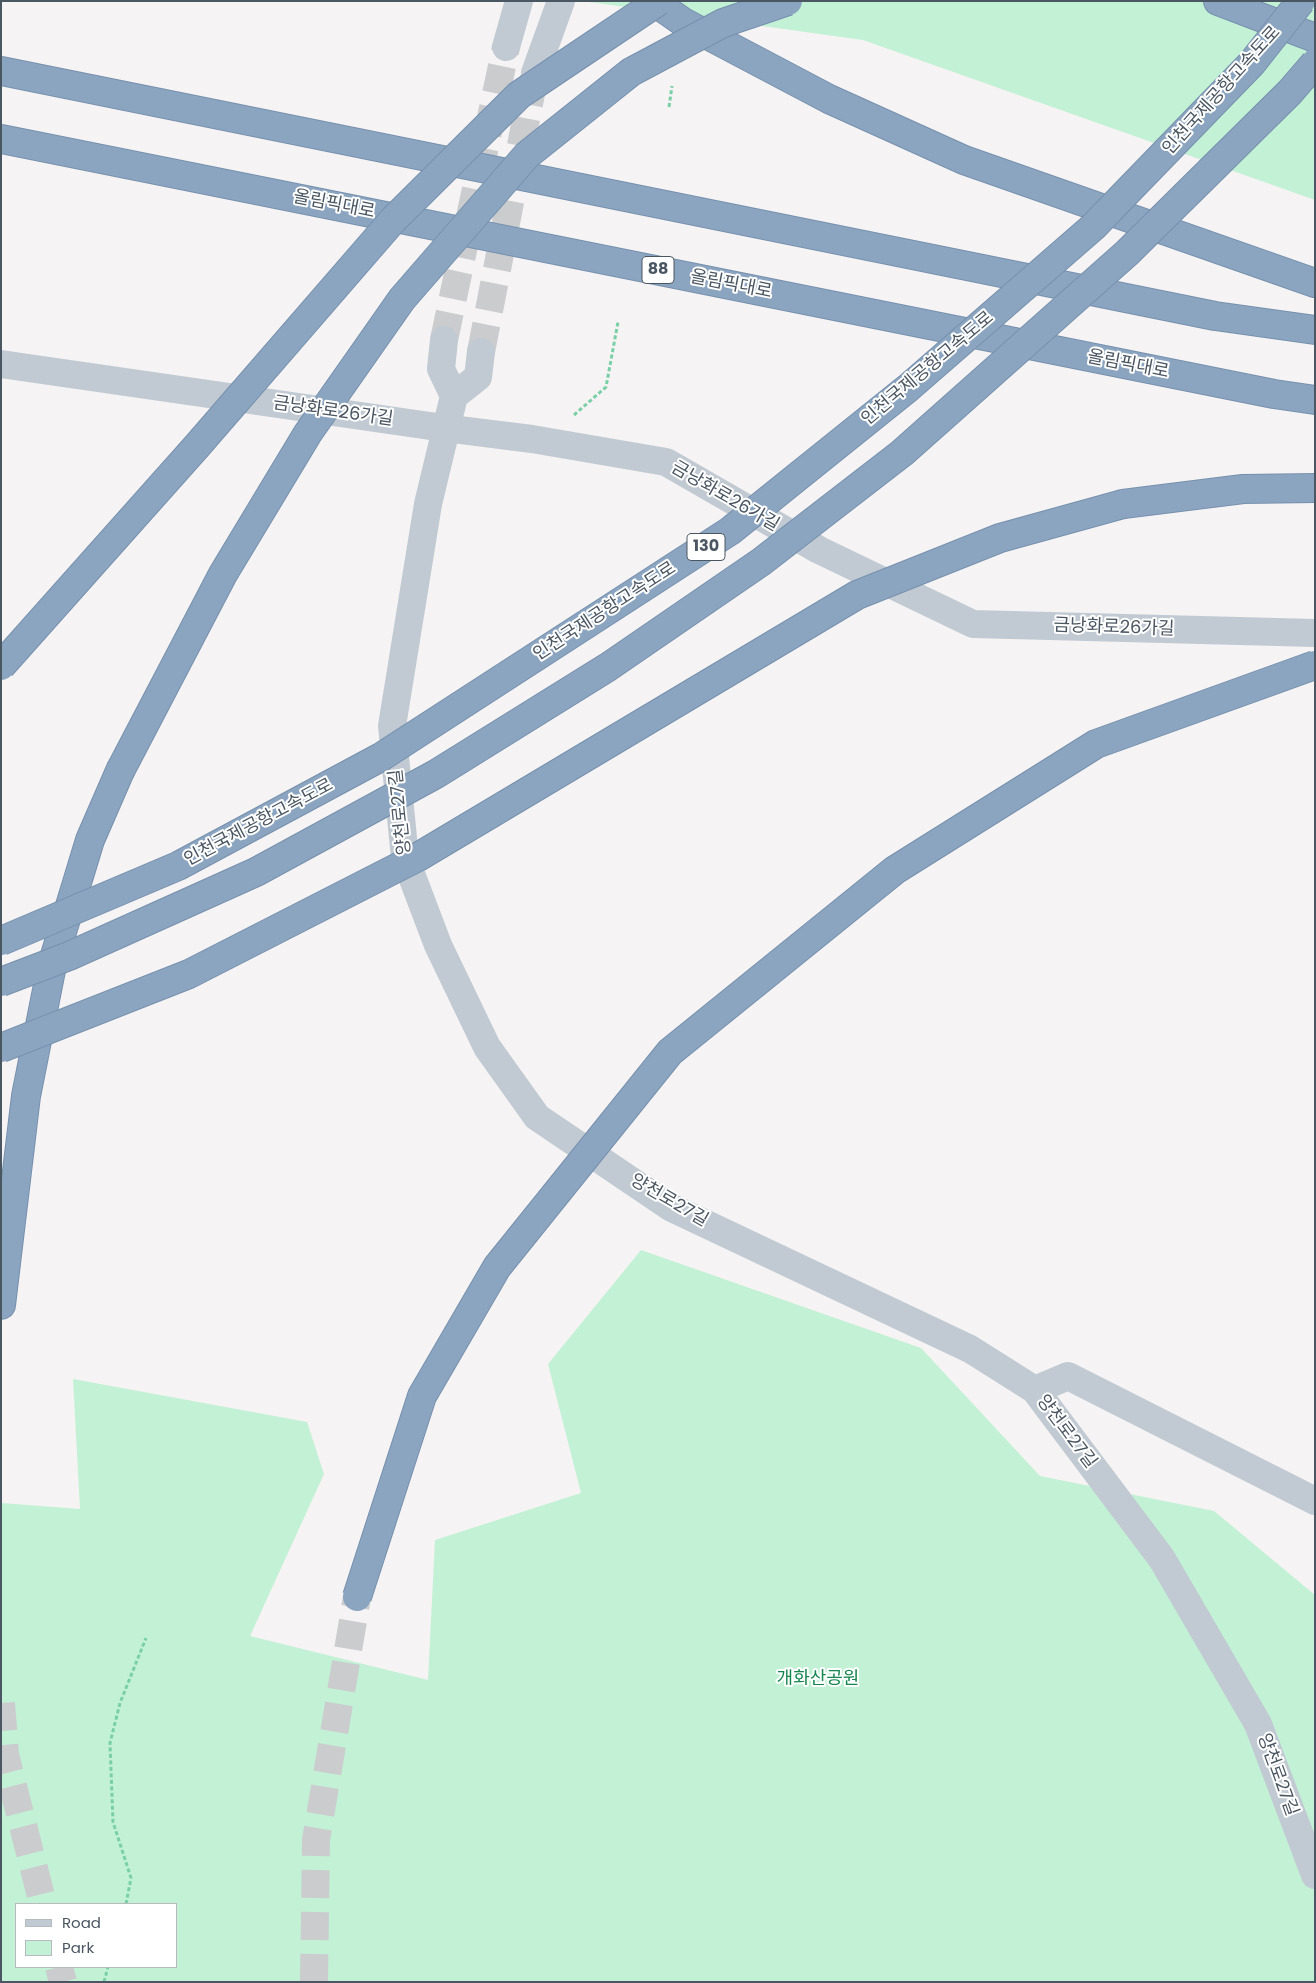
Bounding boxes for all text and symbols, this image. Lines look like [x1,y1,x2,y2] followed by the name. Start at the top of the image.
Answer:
[1159,22,1285,160] street label: 인천국제공항고속도로
[291,186,377,224] street label: 올림픽대로
[642,256,674,284] road number: 88
[688,266,774,304] street label: 올림픽대로
[858,308,998,430] street label: 인천국제공항고속도로
[1085,346,1171,384] street label: 올림픽대로
[272,393,394,431] street label: 금낭화로26가길
[667,457,783,537] street label: 금낭화로26가길
[687,534,725,560] road number: 130
[530,558,680,666] street label: 인천국제공항고속도로
[1053,615,1175,641] street label: 금낭화로26가길
[386,768,416,856] street label: 양천로27길
[181,775,337,871] street label: 인천국제공항고속도로
[626,1170,712,1232] street label: 양천로27길
[1031,1391,1101,1473] street label: 양천로27길
[777,1668,859,1690] park label: 개화산공원
[1252,1731,1302,1819] street label: 양천로27길
[15,1903,178,1968] legend
[62,1912,101,1933] text: Road
[62,1937,94,1958] text: Park

